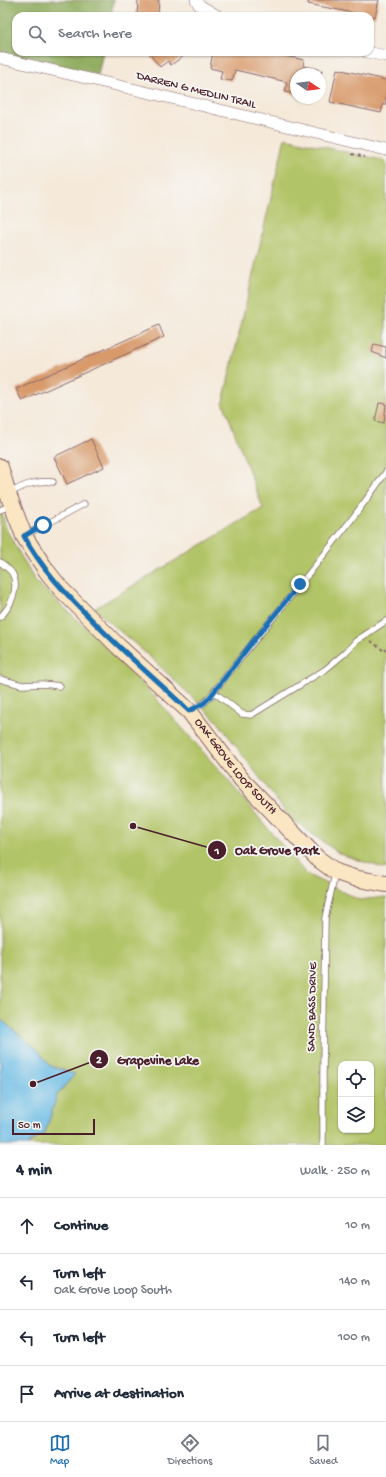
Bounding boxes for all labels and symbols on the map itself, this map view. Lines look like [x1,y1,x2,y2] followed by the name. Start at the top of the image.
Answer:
[290,68,326,104] north arrow
[134,69,258,113] street label: DARREN G MEDLIN TRAIL
[34,516,52,534] route start
[291,575,309,593] route end
[191,716,279,818] street label: OAK GROVE LOOP SOUTH
[207,837,327,862] callout: Oak Grove Park
[235,844,321,859] text: Oak Grove Park
[214,845,220,859] text: 1
[305,962,321,1052] street label: SAND BASS DRIVE
[89,1047,207,1072] callout: Grapevine Lake
[96,1054,102,1068] text: 2
[117,1054,200,1070] text: Grapevine Lake
[12,1117,95,1136] scale bar

